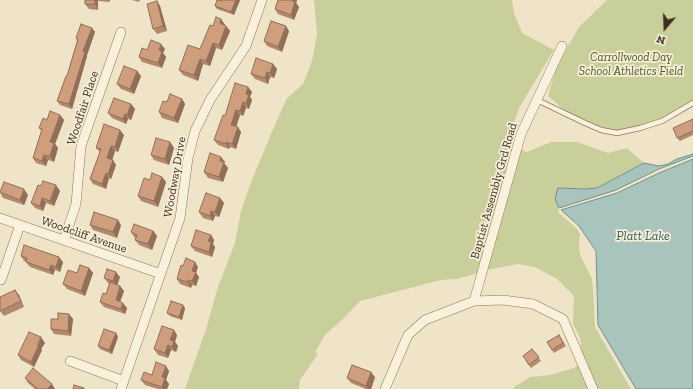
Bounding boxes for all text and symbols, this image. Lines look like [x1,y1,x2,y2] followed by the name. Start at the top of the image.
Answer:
[645,8,685,48] north arrow
[655,32,667,47] text: N
[579,51,683,79] park label: Carrollwood Day School Athletics Field
[64,69,102,147] street label: Woodfair Place
[468,121,520,261] street label: Baptist Assembly Grd Road
[161,136,189,218] street label: Woodway Drive
[39,214,129,256] street label: Woodcliff Avenue
[616,228,670,244] water label: Platt Lake

